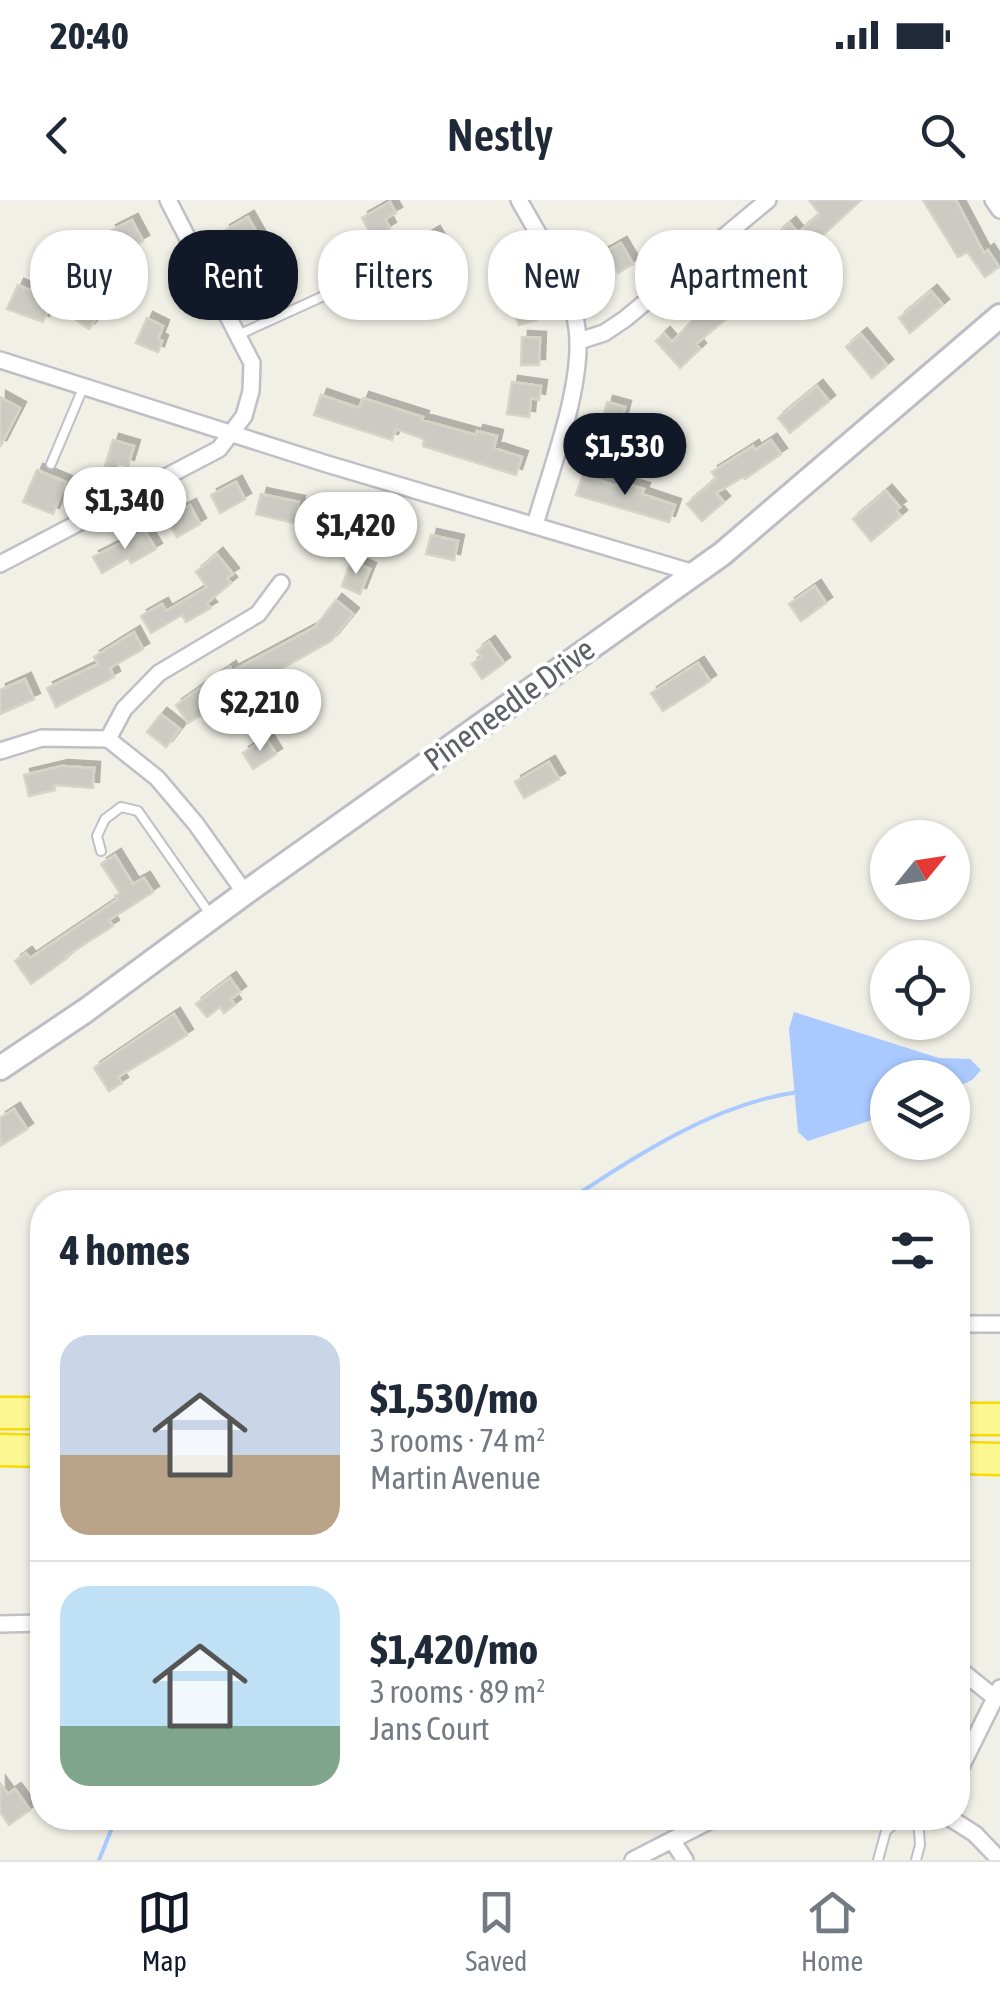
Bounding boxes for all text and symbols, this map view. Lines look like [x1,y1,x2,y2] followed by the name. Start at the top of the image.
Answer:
[50,14,129,57] text: 20:40
[30,108,85,163] icon: back
[915,108,970,163] icon: search
[447,109,553,161] text: Nestly
[30,230,148,320] chip: Buy
[168,230,298,320] chip: Rent
[318,230,468,320] chip: Filters
[488,230,615,320] chip: New
[635,230,843,320] chip: Apartment
[544,413,706,498] pin: $1,530
[585,427,665,464] text: $1,530
[44,467,206,552] pin: $1,340
[85,481,165,518] text: $1,340
[275,492,437,577] pin: $1,420
[316,506,396,543] text: $1,420
[417,630,601,778] street label: Pineneedle Drive
[179,669,341,754] pin: $2,210
[220,683,300,720] text: $2,210
[870,820,970,920] north arrow
[870,820,970,1160] map controls
[870,940,970,1040] button: locate
[870,1060,970,1160] button: layers
[885,1223,940,1278] icon: filters
[60,1226,190,1274] text: 4 homes
[370,1374,538,1422] text: $1,530/mo
[140,1375,260,1495] icon: home
[370,1422,545,1459] text: 3 rooms · 74 m²
[370,1459,541,1496] text: Martin Avenue
[370,1625,538,1673] text: $1,420/mo
[140,1626,260,1746] icon: home
[370,1673,545,1710] text: 3 rooms · 89 m²
[370,1710,490,1747] text: Jans Court
[137,1885,192,1977] tab: Map
[465,1885,527,1977] tab: Saved
[801,1885,863,1977] tab: Home

